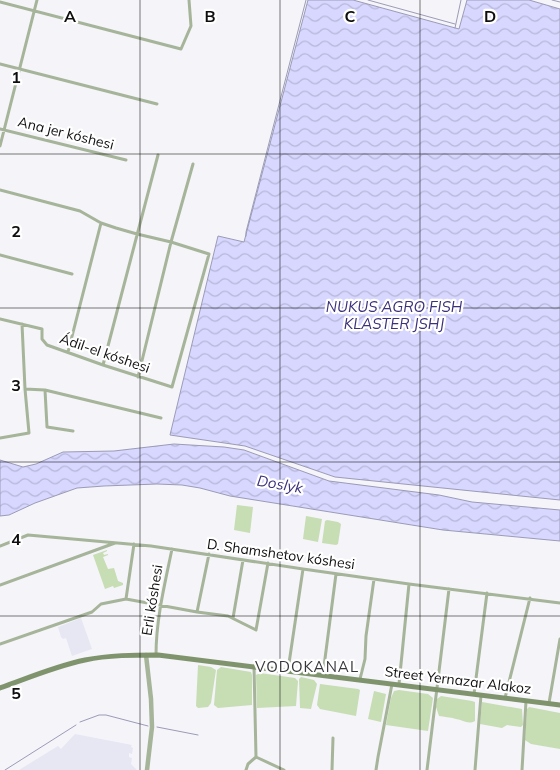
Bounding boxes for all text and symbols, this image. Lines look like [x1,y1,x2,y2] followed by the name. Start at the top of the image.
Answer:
[64,6,76,26] text: A
[204,6,216,26] text: B
[345,6,356,26] text: C
[484,6,496,26] text: D
[11,67,21,87] text: 1
[16,112,116,154] street label: Ana jer kóshesi
[11,221,21,241] text: 2
[326,297,463,333] water label: NUKUS AGRO FISH KLASTER JSHJ
[58,329,152,377] street label: Ádil-el kóshesi
[11,375,21,395] text: 3
[255,471,306,498] water label: Doslyk
[11,529,21,549] text: 4
[206,535,356,573] street label: D. Shamshetov kóshesi
[138,563,166,637] street label: Erli kóshesi
[255,657,359,676] district label: VODOKANAL
[384,662,532,698] street label: Street Yernazar Alakoz
[11,683,21,703] text: 5

